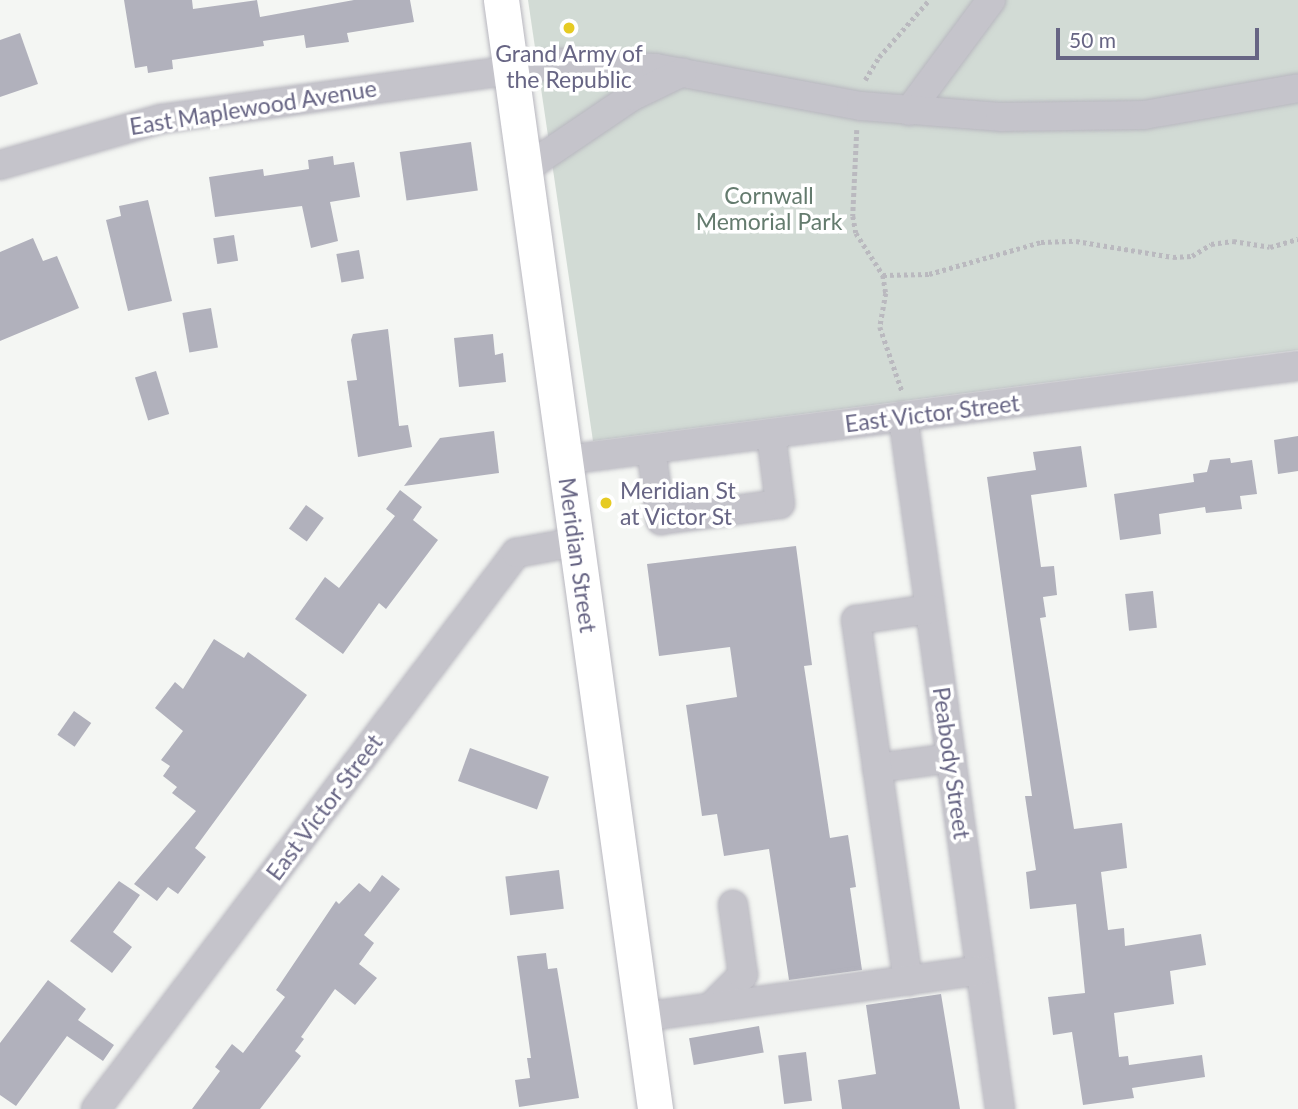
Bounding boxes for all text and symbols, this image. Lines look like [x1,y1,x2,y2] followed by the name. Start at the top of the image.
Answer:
[1060,14,1263,58] scale bar
[561,20,577,36] marker: Grand Army of the Republic
[1069,27,1116,52] text: 50 m
[495,39,643,93] place label: Grand Army of the Republic
[127,74,379,140] street label: East Maplewood Avenue
[696,181,842,235] park label: Cornwall Memorial Park
[843,389,1021,437] street label: East Victor Street
[553,476,603,634] street label: Meridian Street
[620,476,736,530] place label: Meridian St at Victor St
[598,495,614,511] marker: Meridian St at Victor St
[928,685,976,841] street label: Peabody Street
[260,728,388,886] street label: East Victor Street

